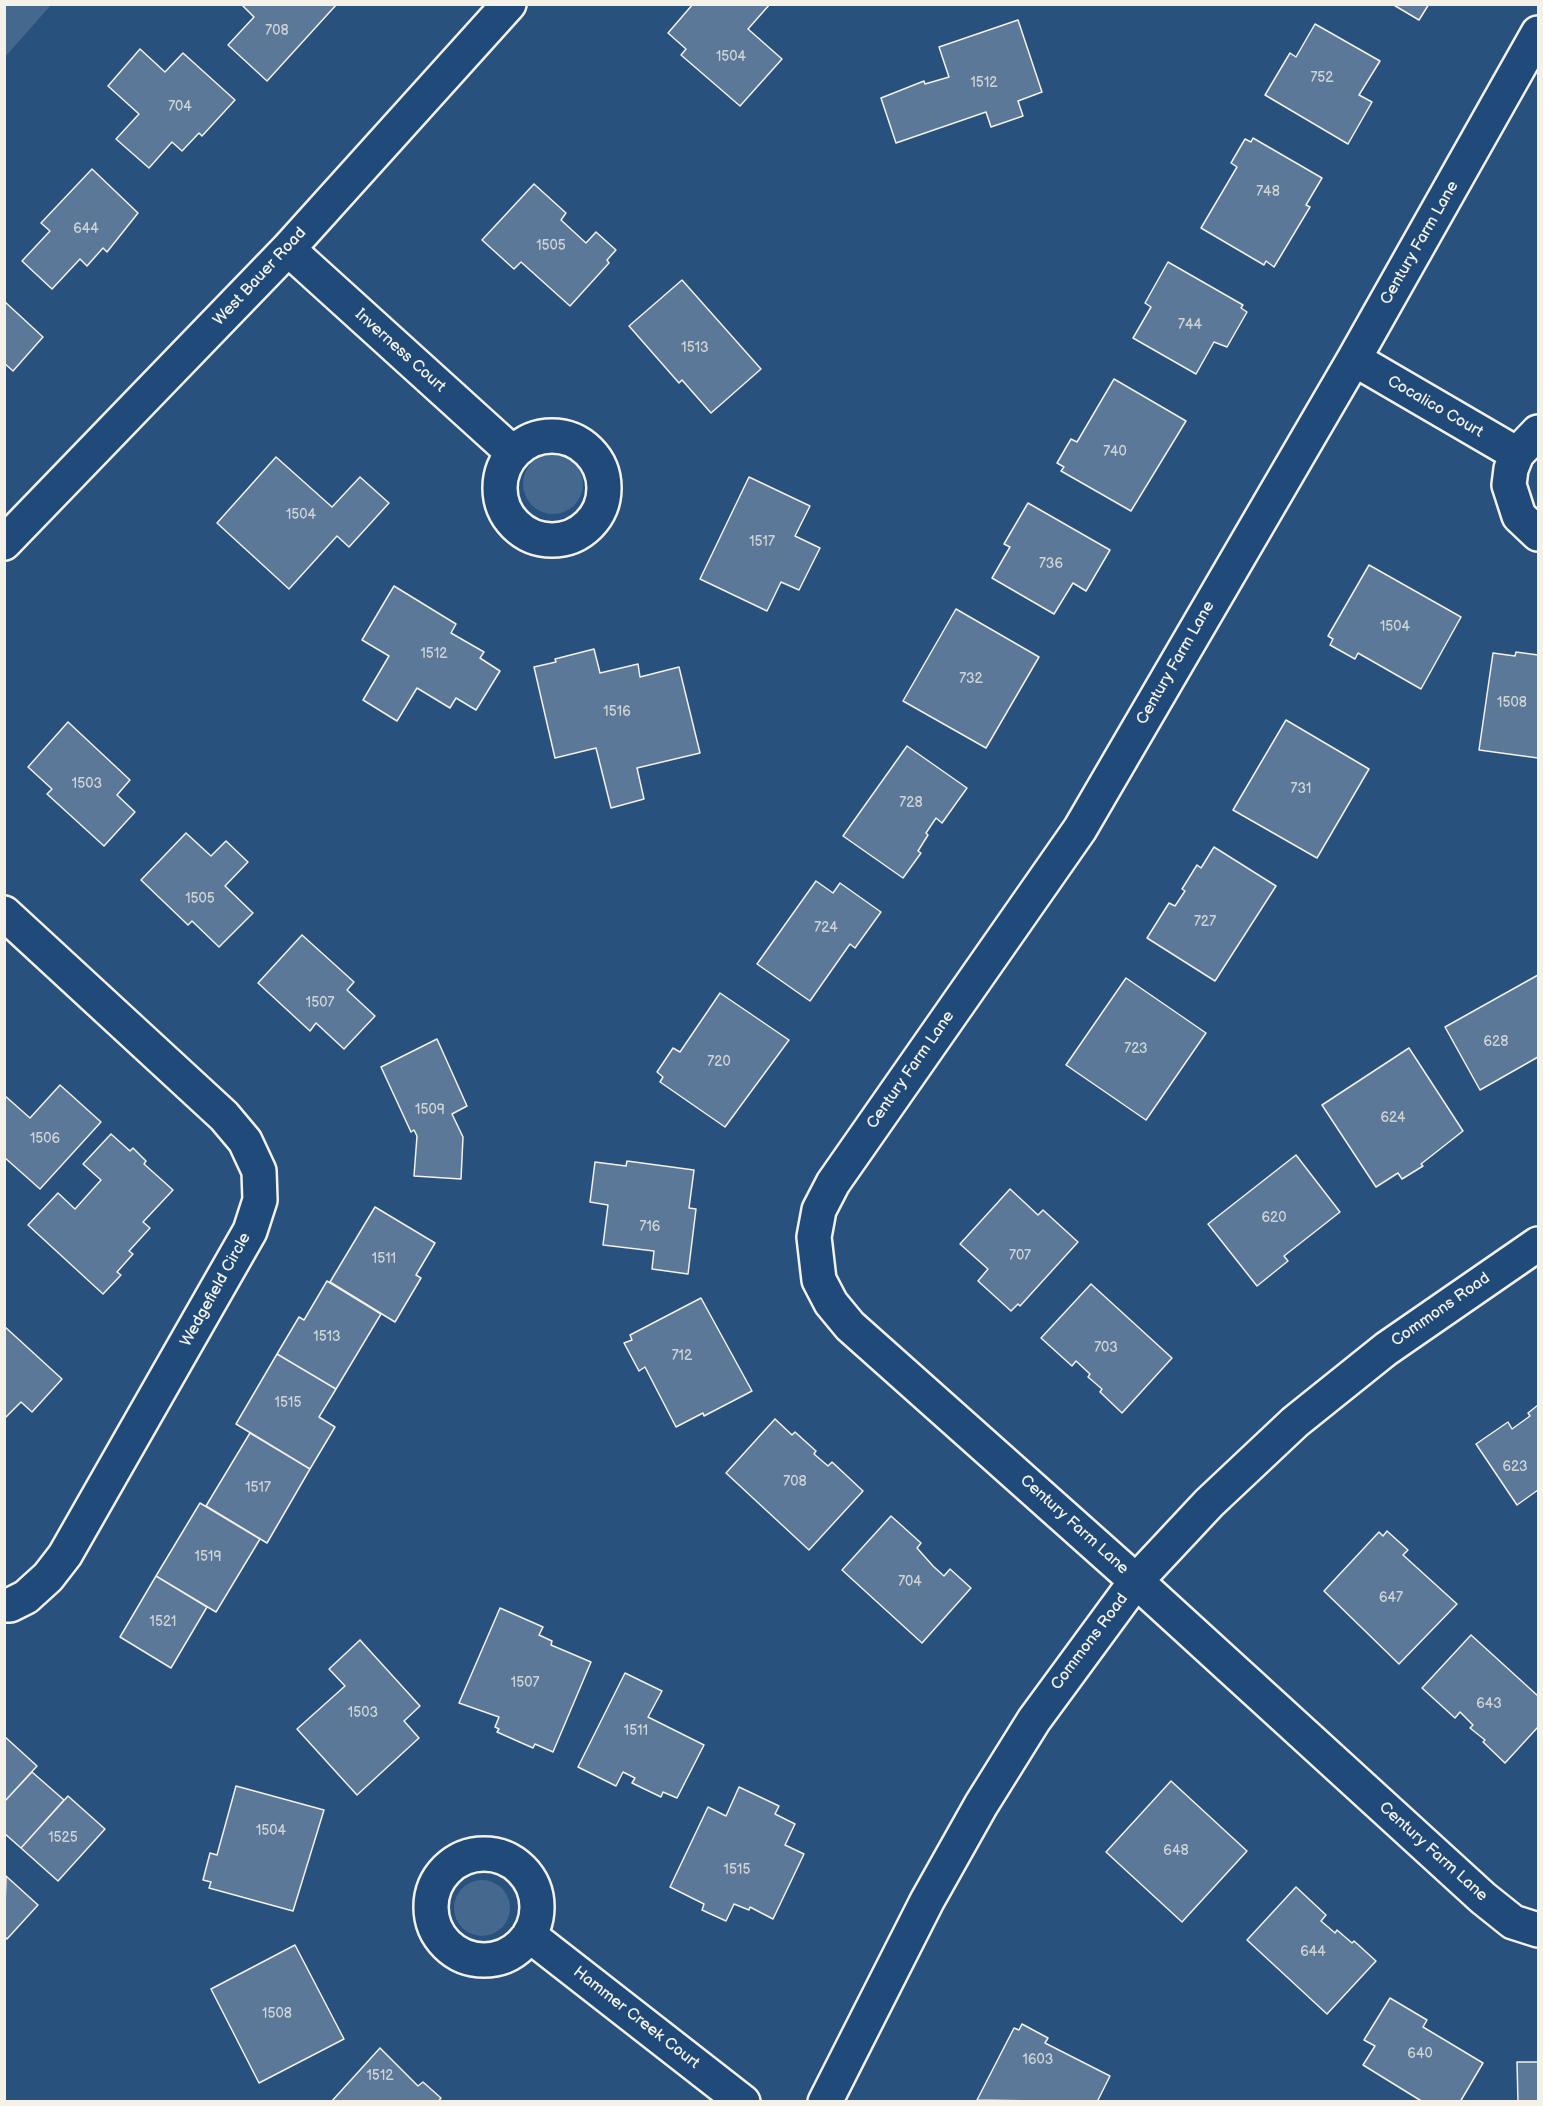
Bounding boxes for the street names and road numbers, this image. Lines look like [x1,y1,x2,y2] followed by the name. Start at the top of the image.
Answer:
[1377,178,1463,308] street label: Century Farm Lane
[209,224,311,330] street label: West Bauer Road
[351,305,449,397] street label: Inverness Court
[1384,372,1486,442] street label: Cocalico Court
[1133,598,1219,728] street label: Century Farm Lane
[863,1007,959,1133] street label: Century Farm Lane
[177,1230,255,1350] street label: Wedgefield Circle
[1388,1269,1494,1351] street label: Commons Road
[1016,1471,1132,1579] street label: Century Farm Lane
[1047,1590,1133,1694] street label: Commons Road
[1375,1798,1491,1906] street label: Century Farm Lane
[569,1963,703,2073] street label: Hammer Creek Court

